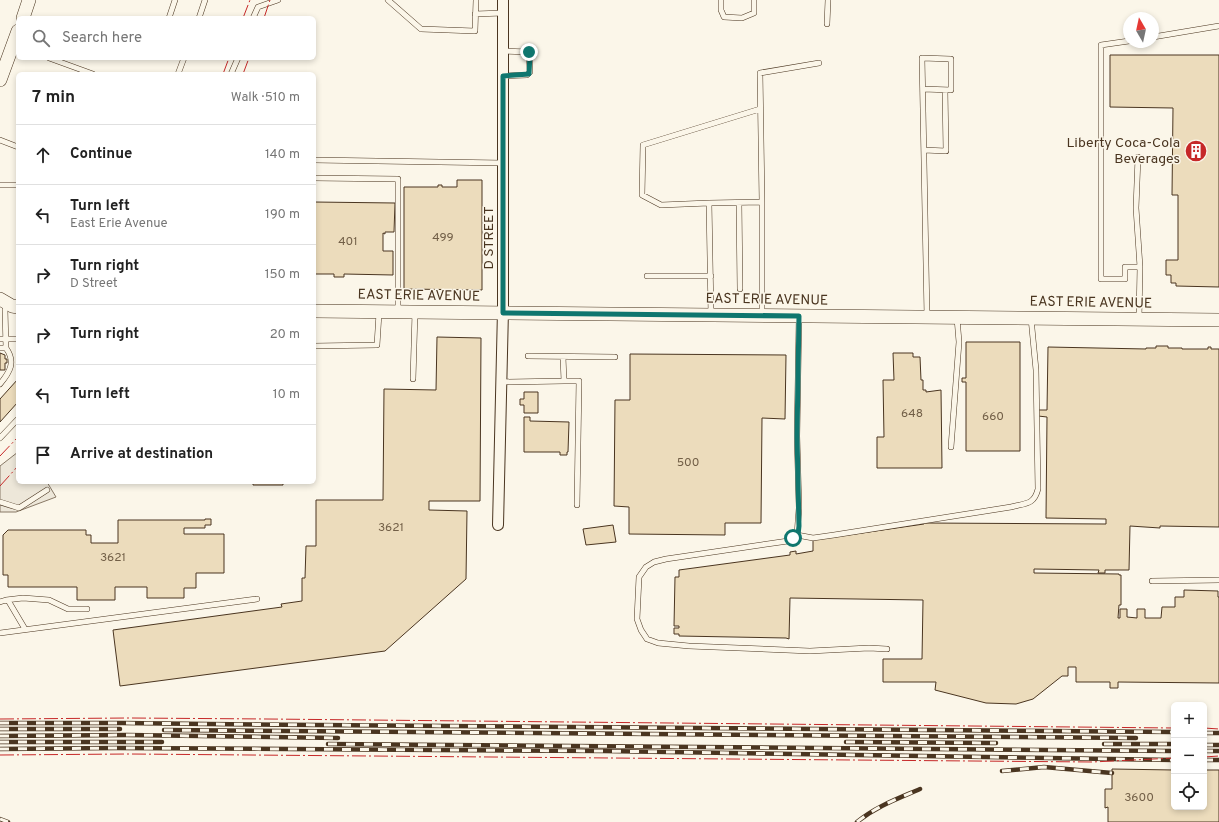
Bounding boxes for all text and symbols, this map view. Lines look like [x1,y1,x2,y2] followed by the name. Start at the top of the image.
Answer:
[1123,12,1159,48] north arrow
[16,16,316,60] search box
[30,27,52,49] icon: search
[62,29,142,48] text: Search here
[520,43,538,61] route end
[32,87,75,109] text: 7 min
[231,90,300,106] text: Walk · 510 m
[1067,135,1180,168] place label: Liberty Coca-Cola Beverages
[1183,138,1209,164] building icon: Liberty Coca-Cola Beverages
[32,144,54,166] icon: ahead
[70,145,132,164] text: Continue
[265,147,300,163] text: 140 m
[70,197,130,216] text: Turn left
[32,204,54,226] icon: left
[481,206,498,270] street label: D STREET
[265,207,300,223] text: 190 m
[70,216,168,232] text: East Erie Avenue
[432,230,454,246] house number: 499
[338,234,358,250] house number: 401
[70,257,139,276] text: Turn right
[32,264,54,286] icon: right
[265,267,300,283] text: 150 m
[70,276,118,292] text: D Street
[358,286,480,306] street label: EAST ERIE AVENUE
[706,290,828,310] street label: EAST ERIE AVENUE
[1030,293,1152,313] street label: EAST ERIE AVENUE
[32,324,54,346] icon: right
[70,325,139,344] text: Turn right
[270,327,300,343] text: 20 m
[32,384,54,406] icon: left
[70,385,130,404] text: Turn left
[273,387,300,403] text: 10 m
[901,406,923,422] house number: 648
[982,409,1004,425] house number: 660
[32,444,54,466] icon: arrive
[70,445,213,464] text: Arrive at destination
[677,455,699,471] house number: 500
[378,520,404,536] house number: 3621
[784,529,802,547] route start
[100,550,126,566] house number: 3621
[1171,702,1207,810] map controls
[1171,702,1207,738] button: +
[1171,738,1207,774] button: −
[1171,774,1207,810] button: locate
[1124,790,1154,806] house number: 3600

